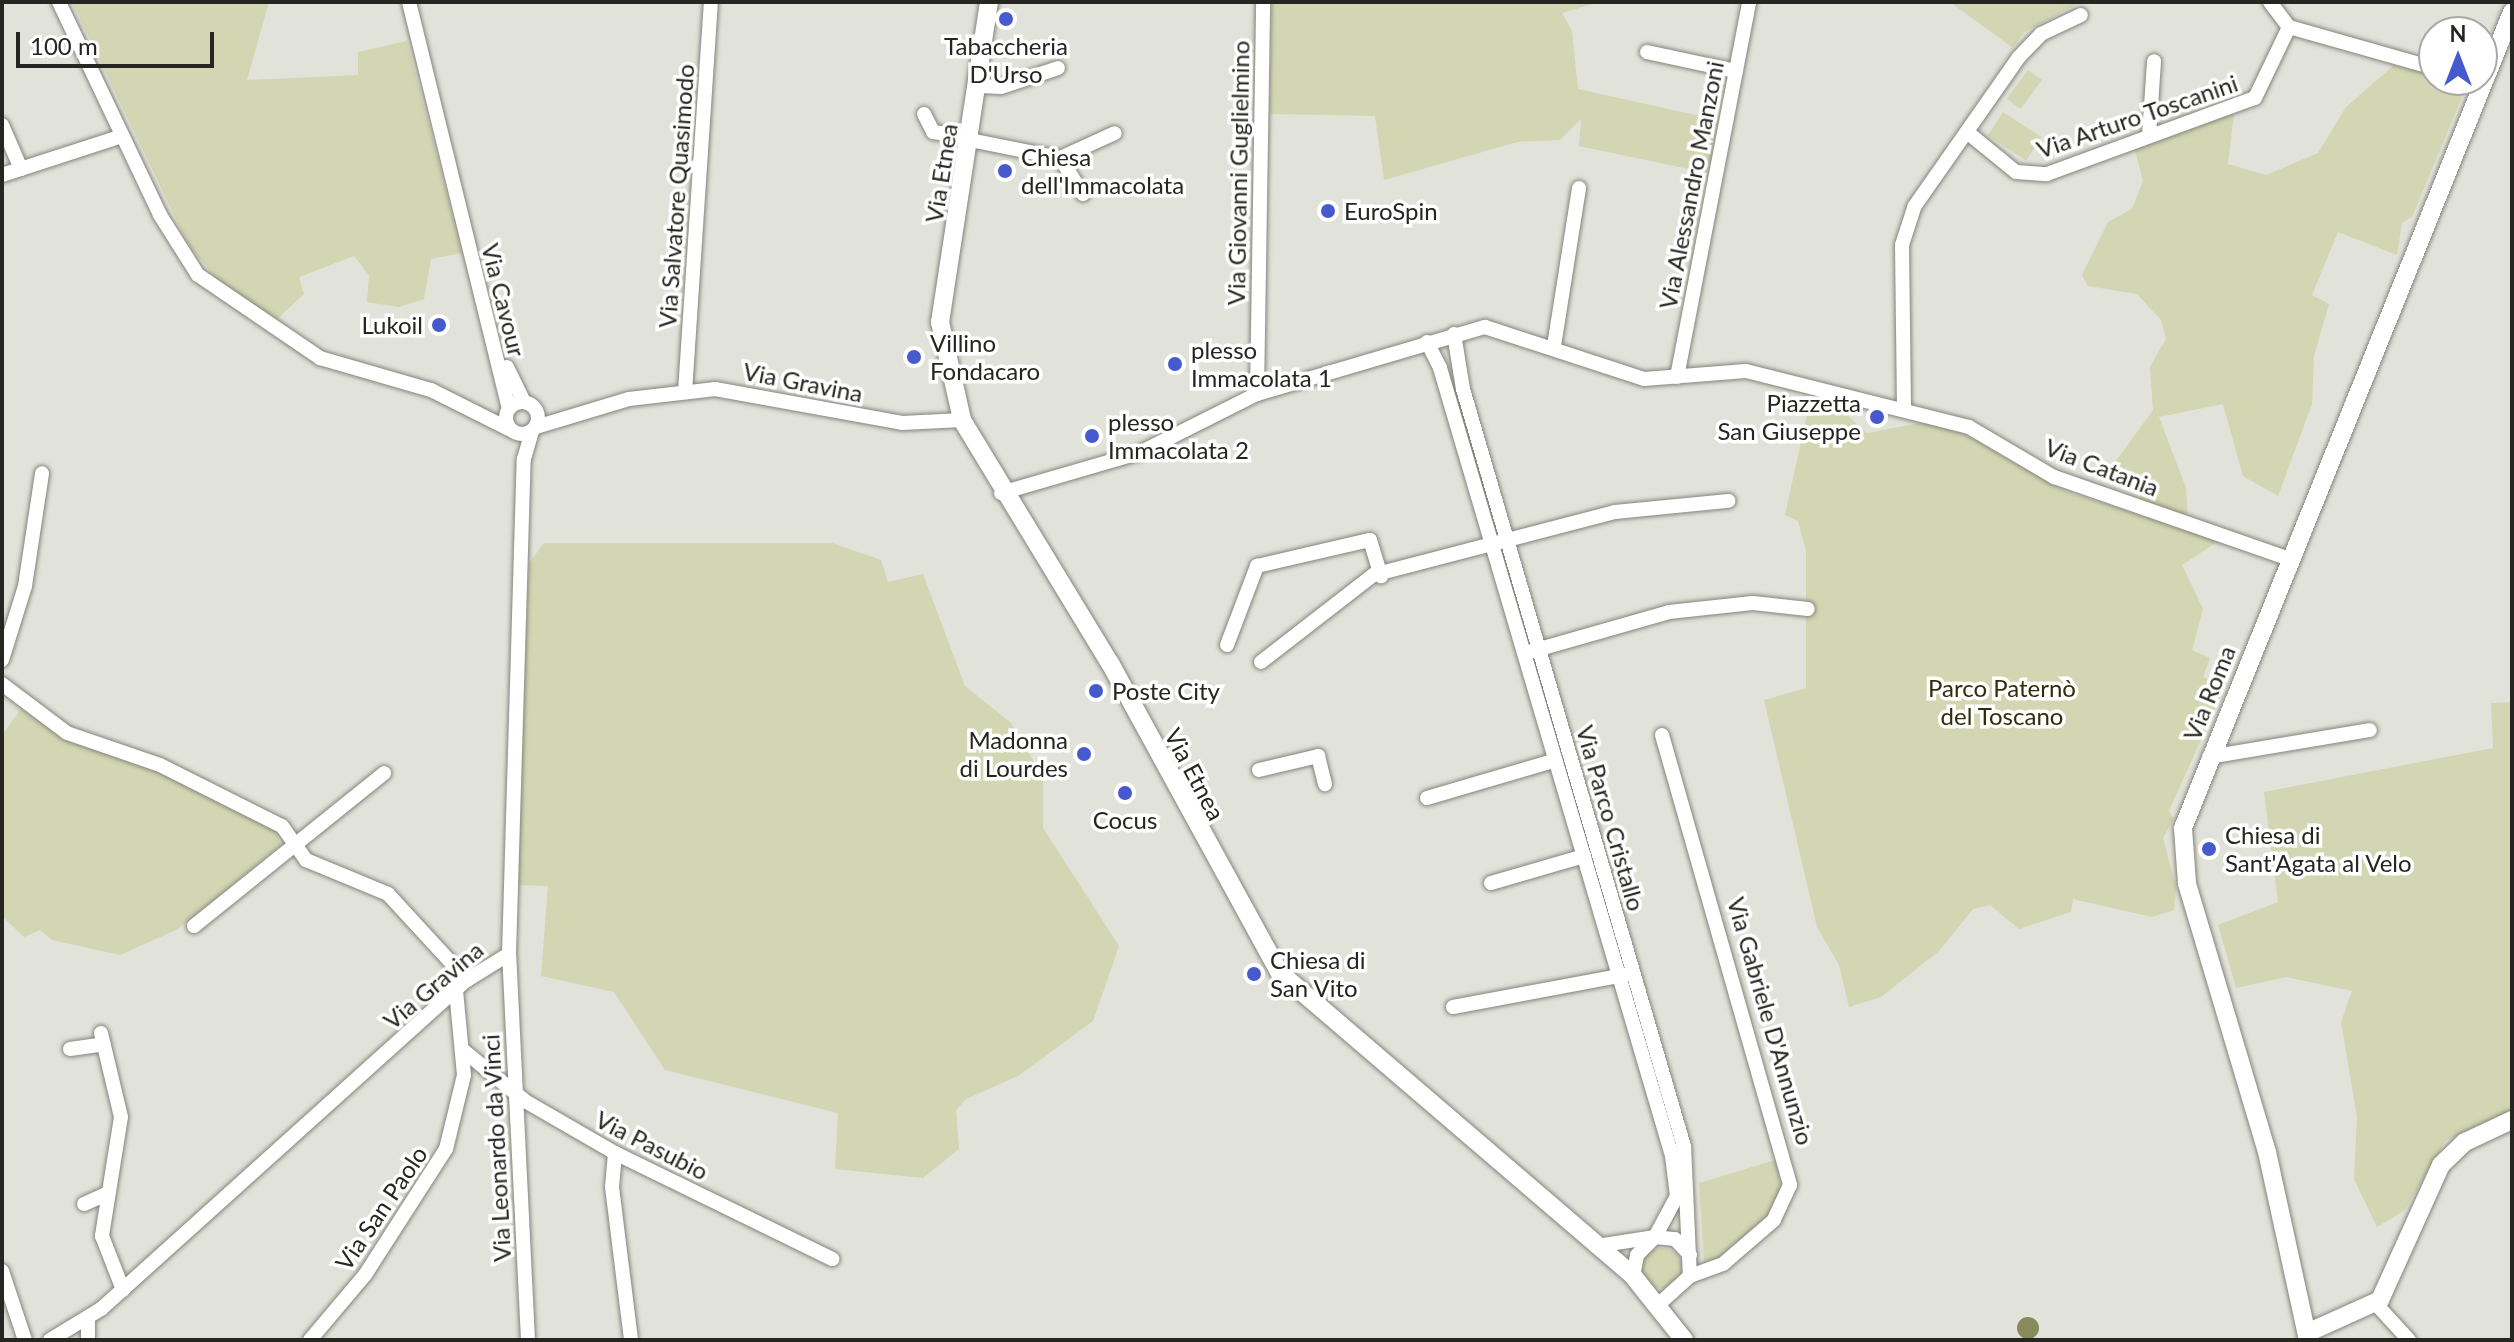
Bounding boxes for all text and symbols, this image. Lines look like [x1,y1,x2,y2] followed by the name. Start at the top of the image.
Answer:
[997,10,1015,28] marker: Tabaccheria D'Urso
[20,16,218,66] scale bar
[2418,16,2498,96] north arrow
[2450,20,2466,47] text: N
[30,31,98,60] text: 100 m
[944,32,1068,88] place label: Tabaccheria D'Urso
[1221,40,1255,306] street label: Via Giovanni Guglielmino
[1653,58,1729,312] street label: Via Alessandro Manzoni
[652,63,700,329] street label: Via Salvatore Quasimodo
[2032,68,2242,164] street label: Via Arturo Toscanini
[919,121,963,225] street label: Via Etnea
[1021,143,1184,199] place label: Chiesa dell'Immacolata
[996,162,1014,180] marker: Chiesa dell'Immacolata
[1344,197,1438,225] place label: EuroSpin
[1319,202,1337,220] marker: EuroSpin
[476,240,532,360] street label: Via Cavour
[361,311,423,339] place label: Lukoil
[430,316,448,334] marker: Lukoil
[930,329,1040,385] place label: Villino Fondacaro
[1191,336,1332,392] place label: plesso Immacolata 1
[905,348,923,366] marker: Villino Fondacaro
[1166,355,1184,373] marker: plesso Immacolata 1
[741,356,865,408] street label: Via Gravina
[1717,389,1861,445] place label: Piazzetta San Giuseppe
[1108,408,1249,464] place label: plesso Immacolata 2
[1868,408,1886,426] marker: Piazzetta San Giuseppe
[1083,427,1101,445] marker: plesso Immacolata 2
[2041,432,2163,502] street label: Via Catania
[2177,641,2241,745] street label: Via Roma
[1928,674,2076,730] park label: Parco Paternò del Toscano
[1112,677,1220,705] place label: Poste City
[1087,682,1105,700] marker: Poste City
[1571,722,1651,914] street label: Via Parco Cristallo
[1159,723,1231,825] street label: Via Etnea
[959,726,1068,782] place label: Madonna di Lourdes
[1075,745,1093,763] marker: Madonna di Lourdes
[1116,784,1134,802] marker: Cocus
[1093,806,1157,834] place label: Cocus
[2225,821,2412,877] place label: Chiesa di Sant'Agata al Velo
[2200,840,2218,858] marker: Chiesa di Sant'Agata al Velo
[1722,894,1820,1148] street label: Via Gabriele D'Annunzio
[377,935,489,1035] street label: Via Gravina
[1270,946,1366,1002] place label: Chiesa di San Vito
[1245,965,1263,983] marker: Chiesa di San Vito
[476,1033,516,1263] street label: Via Leonardo da Vinci
[591,1104,713,1186] street label: Via Pasubio
[329,1141,433,1275] street label: Via San Paolo

